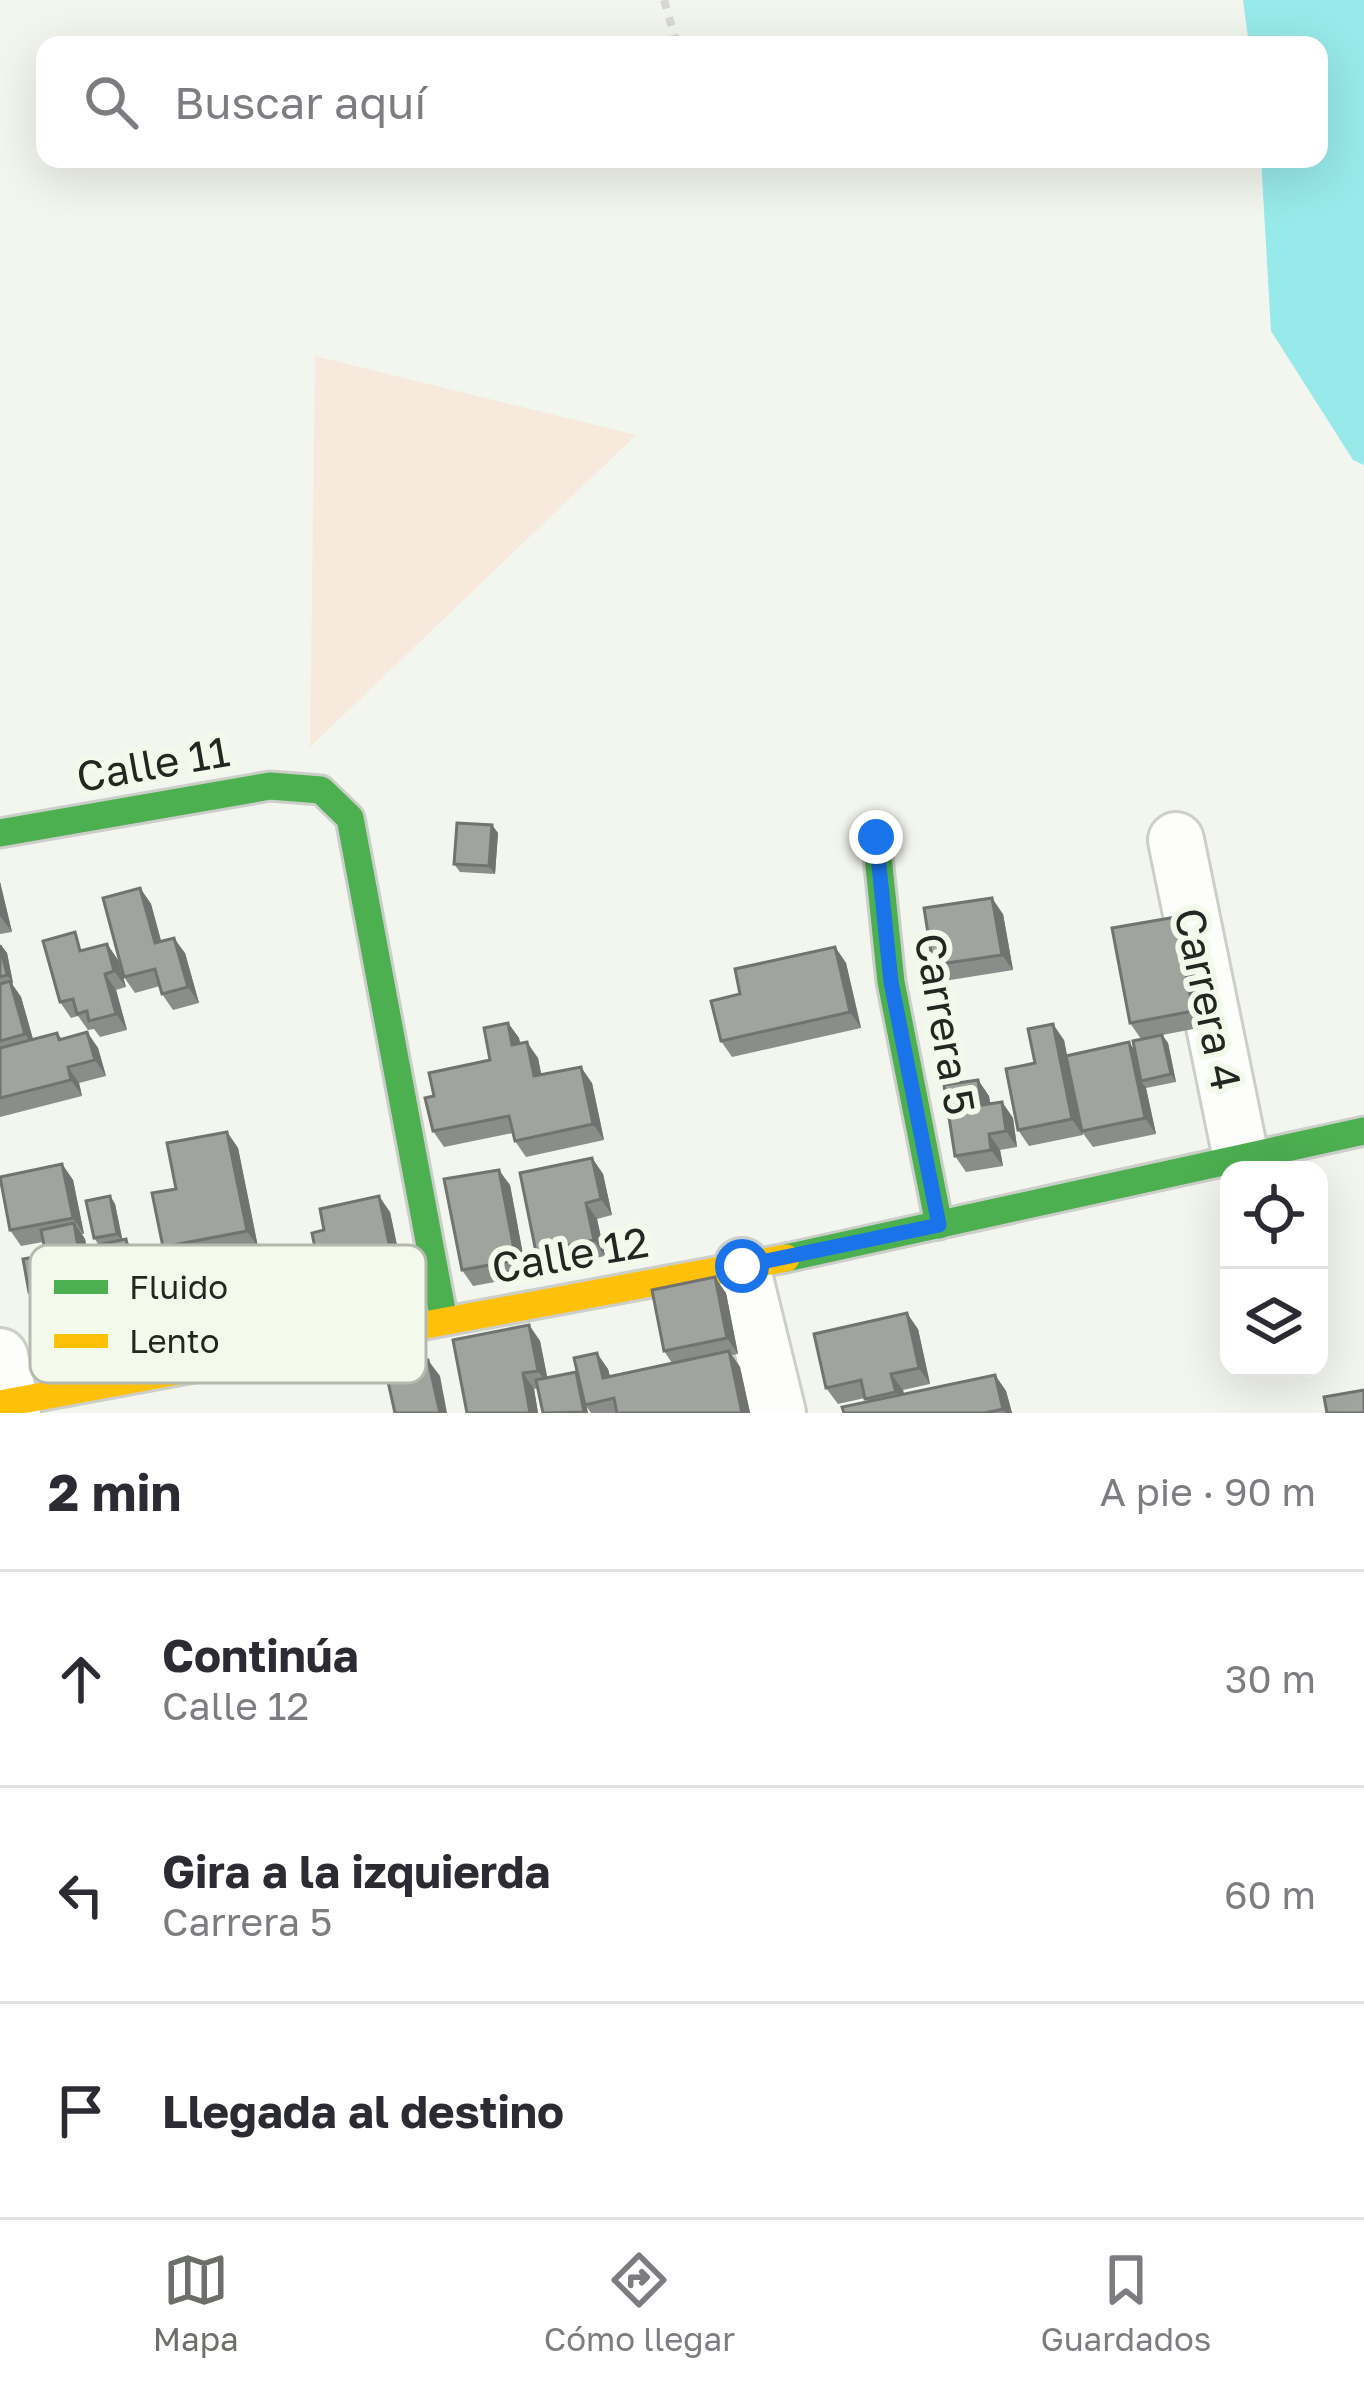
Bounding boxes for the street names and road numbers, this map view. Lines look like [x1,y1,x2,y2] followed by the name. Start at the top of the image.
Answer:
[72,725,233,801] street label: Calle 11
[1165,903,1253,1094] street label: Carrera 4
[905,929,987,1119] street label: Carrera 5
[488,1216,652,1292] street label: Calle 12

